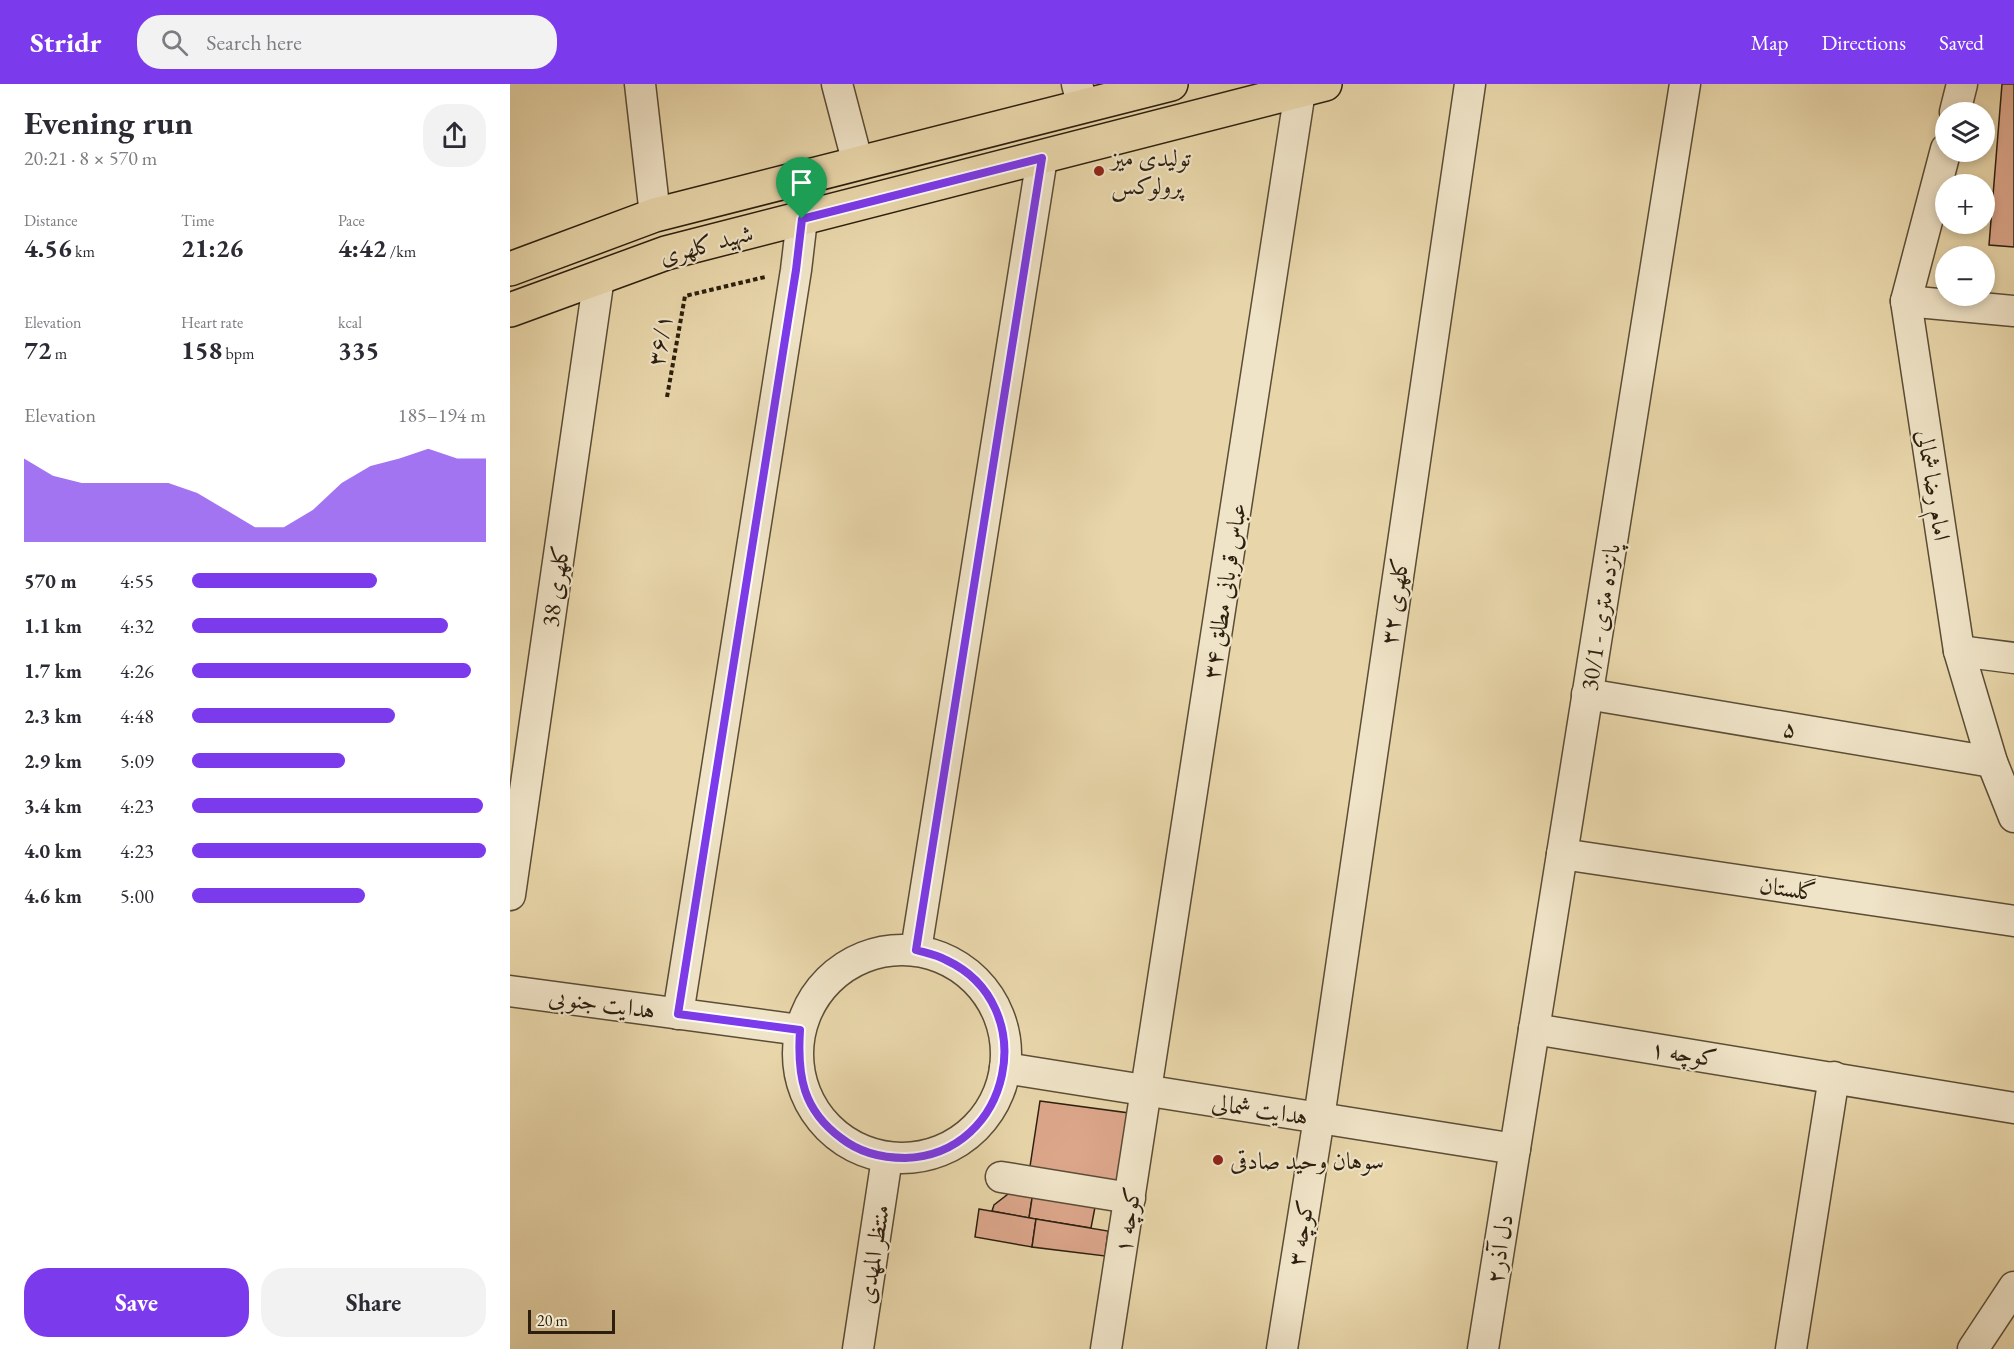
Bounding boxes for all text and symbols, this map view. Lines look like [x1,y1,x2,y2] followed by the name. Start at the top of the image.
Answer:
[137,15,557,69] search box
[30,24,101,60] text: Stridr
[158,26,191,59] icon: search
[206,28,302,57] text: Search here
[1751,29,1788,56] text: Map
[1821,29,1906,56] text: Directions
[1939,29,1984,56] text: Saved
[24,101,193,144] text: Evening run
[1935,102,1995,306] map controls
[1935,102,1995,162] button: layers
[423,104,486,167] button: share
[1108,142,1191,202] place label: تولیدی میز پرولوکس
[24,145,157,171] text: 20:21 · 8 × 570 m
[776,157,827,219] pin
[1092,164,1106,178] marker: تولیدی میز پرولوکس
[785,166,818,199] icon: arrive
[1935,174,1995,234] button: +
[24,210,77,231] text: Distance
[181,210,214,231] text: Time
[338,210,365,231] text: Pace
[656,217,756,271] street label: شهید کلهری
[24,231,72,265] text: 4.56
[181,231,243,265] text: 21:26
[338,231,387,265] text: 4:42
[72,241,95,262] text: km
[387,241,416,262] text: /km
[1935,246,1995,306] button: −
[24,312,82,333] text: Elevation
[181,312,243,333] text: Heart rate
[338,312,362,333] text: kcal
[639,312,679,368] street label: ۳۶/۱
[24,333,52,367] text: 72
[181,333,222,367] text: 158
[338,333,379,367] text: 335
[52,343,67,364] text: m
[222,343,254,364] text: bpm
[24,402,96,428] text: Elevation
[398,402,486,428] text: 185–194 m
[1904,427,1958,544] street label: امام رضا شمالی
[1195,501,1253,681] street label: عباس قربانی مطلق ۳۴
[1573,540,1629,693] street label: 30/1 - پانزده متری
[534,543,576,629] street label: کلهری 38
[1373,556,1415,646] street label: کلهری ۳۲
[24,568,77,594] text: 570 m
[120,568,154,594] text: 4:55
[24,613,82,639] text: 1.1 km
[120,613,154,639] text: 4:32
[24,658,82,684] text: 1.7 km
[120,658,154,684] text: 4:26
[24,703,82,729] text: 2.3 km
[120,703,154,729] text: 4:48
[1780,712,1800,744] street label: ۵
[24,748,82,774] text: 2.9 km
[120,748,154,774] text: 5:09
[24,793,82,819] text: 3.4 km
[120,793,154,819] text: 4:23
[24,838,82,864] text: 4.0 km
[120,838,154,864] text: 4:23
[1757,869,1819,907] street label: گلستان
[24,883,82,909] text: 4.6 km
[120,883,154,909] text: 5:00
[546,980,657,1028] street label: هدایت جنوبی
[1648,1032,1719,1075] street label: کوچه ۱
[1210,1086,1310,1132] street label: هدایت شمالی
[1230,1145,1384,1176] place label: سوهان وحید صادقی
[1211,1153,1225,1167] marker: سوهان وحید صادقی
[1106,1185,1149,1256] street label: کوچه ۱
[1279,1198,1322,1269] street label: کوچه ۳
[850,1202,896,1306] street label: منتظر المهدی
[1478,1212,1520,1286] street label: دل آذر۲
[24,1268,249,1337] button: Save
[261,1268,486,1337] button: Share
[528,1307,615,1334] scale bar
[537,1310,568,1331] text: 20 m

